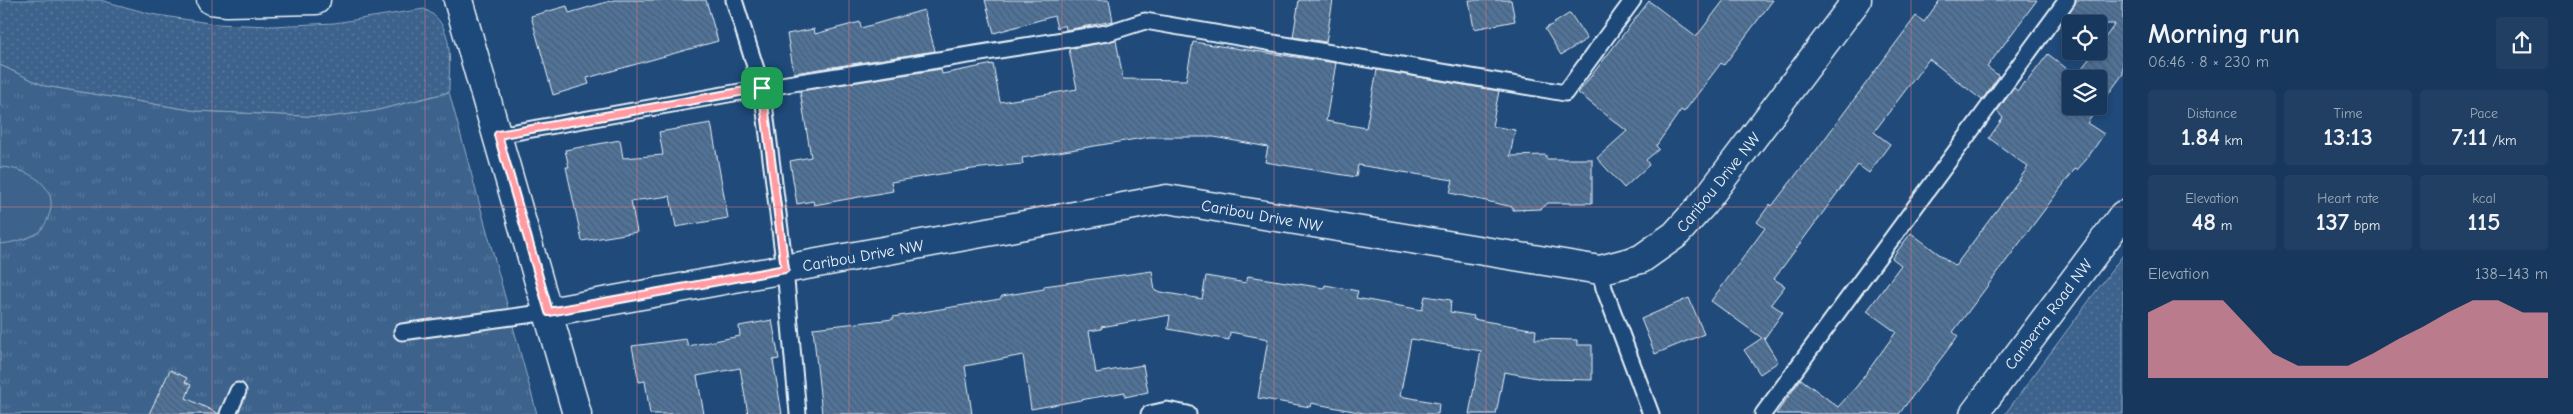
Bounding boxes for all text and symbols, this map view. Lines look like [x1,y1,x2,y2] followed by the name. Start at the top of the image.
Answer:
[2062,15,2107,115] map controls
[2062,15,2107,60] button: locate
[2496,17,2548,69] button: share
[2148,18,2300,50] text: Morning run
[2148,53,2269,71] text: 06:46 · 8 × 230 m
[741,67,783,109] pin
[2062,70,2107,115] button: layers
[748,74,776,102] icon: arrive
[2187,105,2237,122] text: Distance
[2333,105,2363,122] text: Time
[2470,105,2498,122] text: Pace
[2181,122,2220,151] text: 1.84
[2323,122,2373,151] text: 13:13
[2451,122,2487,151] text: 7:11
[1673,129,1764,236] street label: Caribou Drive NW
[2220,132,2243,149] text: km
[2487,132,2517,149] text: /km
[2185,190,2239,207] text: Elevation
[2317,190,2379,207] text: Heart rate
[2472,190,2496,207] text: kcal
[1200,196,1324,236] street label: Caribou Drive NW
[2192,207,2216,236] text: 48
[2316,207,2349,236] text: 137
[2468,207,2500,236] text: 115
[2216,217,2232,234] text: m
[2349,217,2380,234] text: bpm
[801,236,925,276] street label: Caribou Drive NW
[2001,256,2096,373] street label: Canberra Road NW
[2148,265,2209,283] text: Elevation
[2475,265,2548,283] text: 138–143 m

